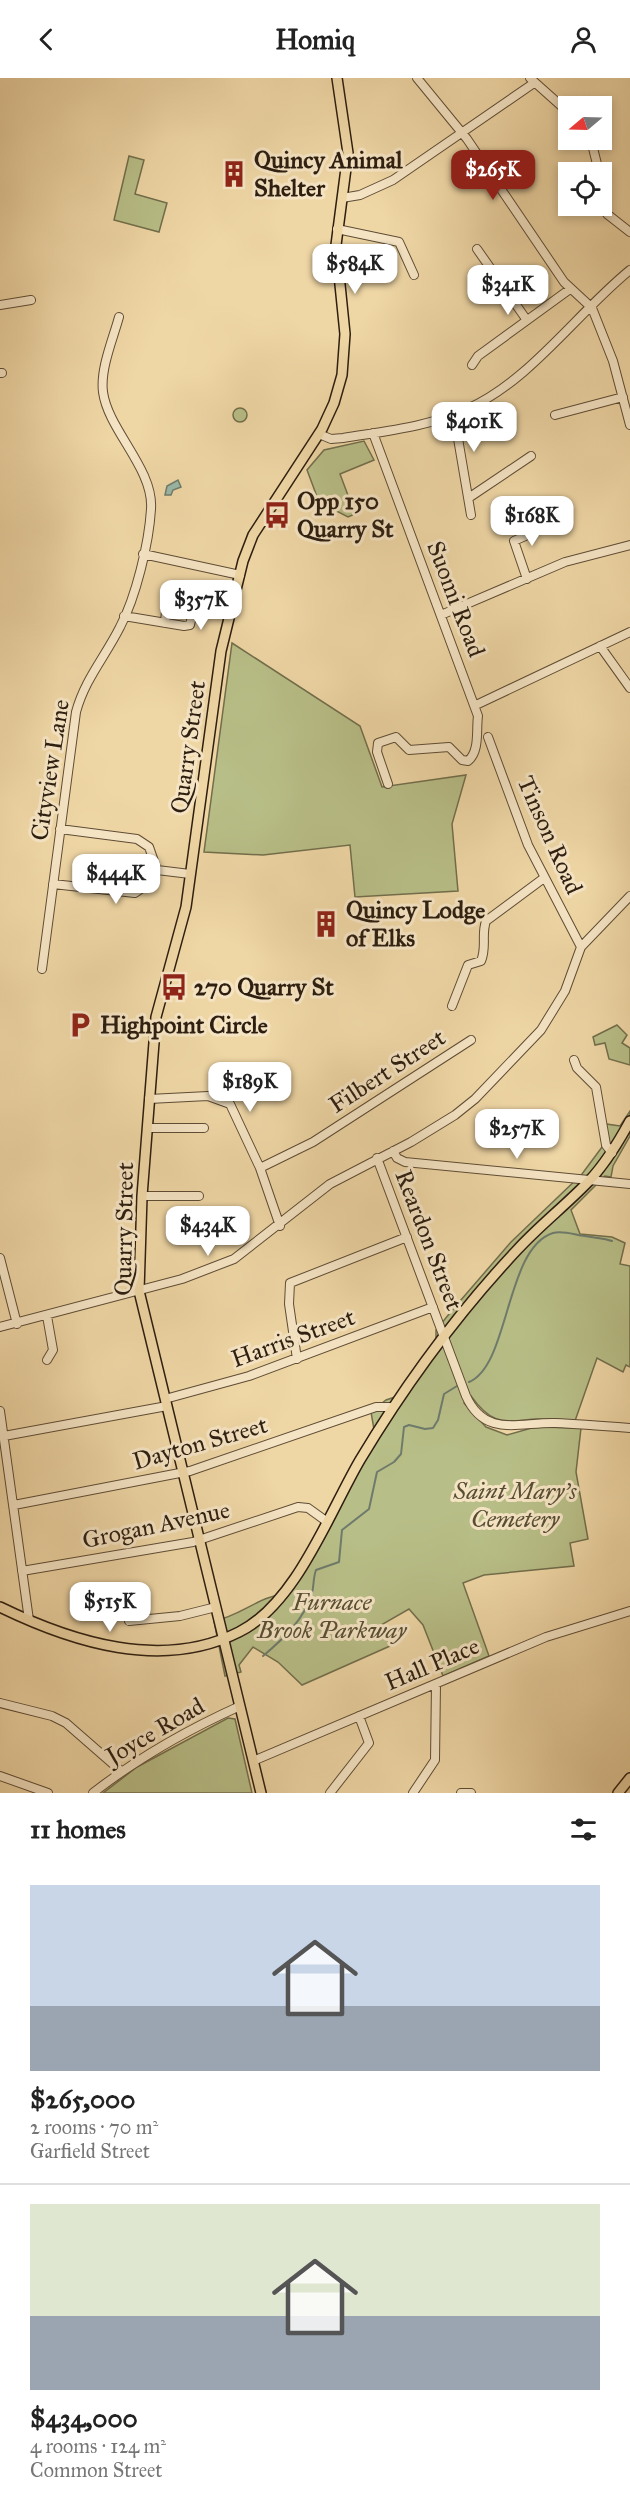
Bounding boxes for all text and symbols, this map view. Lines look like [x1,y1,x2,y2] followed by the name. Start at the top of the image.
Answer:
[30,23,63,56] icon: back
[275,23,355,56] text: Homiq
[567,23,600,56] icon: person
[558,96,612,150] north arrow
[558,96,612,216] map controls
[254,145,403,203] place label: Quincy Animal Shelter
[451,150,535,201] pin: $265K
[465,157,521,181] text: $265K
[219,159,249,189] building icon: Quincy Animal Shelter
[558,162,612,216] button: locate
[313,244,397,295] pin: $584K
[326,251,384,275] text: $584K
[466,265,550,316] pin: $341K
[481,272,535,296] text: $341K
[432,402,516,453] pin: $401K
[446,409,502,433] text: $401K
[297,486,394,544] place label: Opp 150 Quarry St
[490,496,574,547] pin: $168K
[262,500,292,530] bus stop icon: Opp 150 Quarry St
[505,503,559,527] text: $168K
[420,537,492,661] street label: Suomi Road
[159,580,243,631] pin: $357K
[174,587,228,611] text: $357K
[164,678,212,815] street label: Quarry Street
[24,697,76,843] street label: Cityview Lane
[511,771,589,899] street label: Tinson Road
[74,854,158,905] pin: $444K
[86,861,146,885] text: $444K
[346,895,485,953] place label: Quincy Lodge of Elks
[311,909,341,939] building icon: Quincy Lodge of Elks
[159,972,189,1002] bus stop icon: 270 Quarry St
[194,972,334,1002] place label: 270 Quarry St
[65,1010,95,1040] parking icon: Highpoint Circle
[100,1010,268,1040] place label: Highpoint Circle
[323,1022,451,1120] street label: Filbert Street
[208,1062,292,1113] pin: $189K
[222,1069,278,1093] text: $189K
[475,1109,559,1160] pin: $257K
[489,1116,545,1140] text: $257K
[108,1161,140,1296] street label: Quarry Street
[388,1166,470,1315] street label: Reardon Street
[166,1206,250,1257] pin: $434K
[180,1213,236,1237] text: $434K
[227,1302,359,1374] street label: Harris Street
[129,1409,271,1477] street label: Dayton Street
[453,1476,578,1534] park label: Saint Mary's Cemetery
[79,1495,233,1555] street label: Grogan Avenue
[68,1582,152,1633] pin: $515K
[257,1587,408,1645] park label: Furnace Brook Parkway
[84,1589,136,1613] text: $515K
[380,1631,484,1697] street label: Hall Place
[98,1691,210,1773] street label: Joyce Road
[30,1813,126,1845] text: 11 homes
[567,1813,600,1846] icon: filters
[261,1924,369,2032] icon: home
[30,2083,135,2115] text: $265,000
[30,2115,158,2139] text: 2 rooms · 70 m²
[30,2139,150,2163] text: Garfield Street
[261,2243,369,2351] icon: home
[30,2402,138,2434] text: $434,000
[30,2434,166,2458] text: 4 rooms · 124 m²
[30,2458,162,2482] text: Common Street

